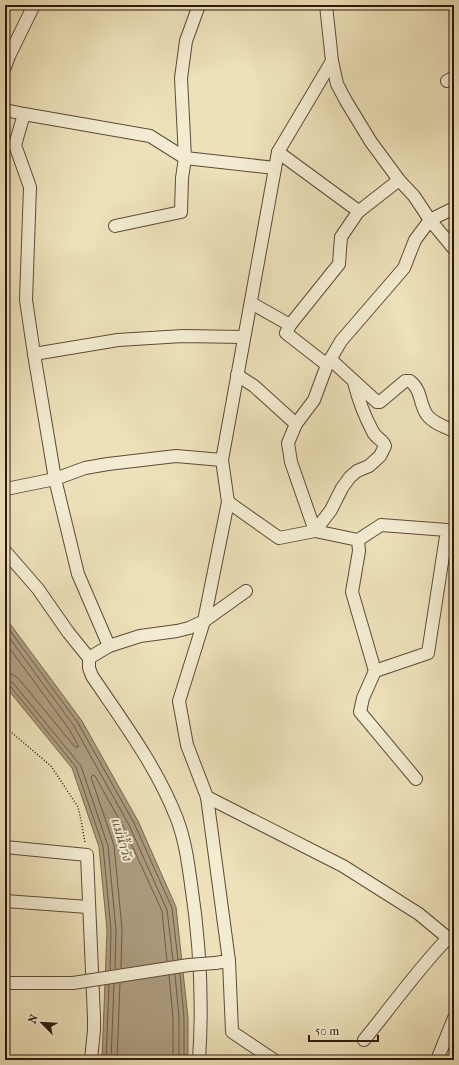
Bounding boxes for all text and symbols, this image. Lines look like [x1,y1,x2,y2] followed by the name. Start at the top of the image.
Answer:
[108,815,137,863] water label: แม่น้ำวัง
[22,1003,62,1043] north arrow
[26,1012,41,1026] text: N
[309,1017,378,1043] scale bar
[315,1024,339,1038] text: 50 m

